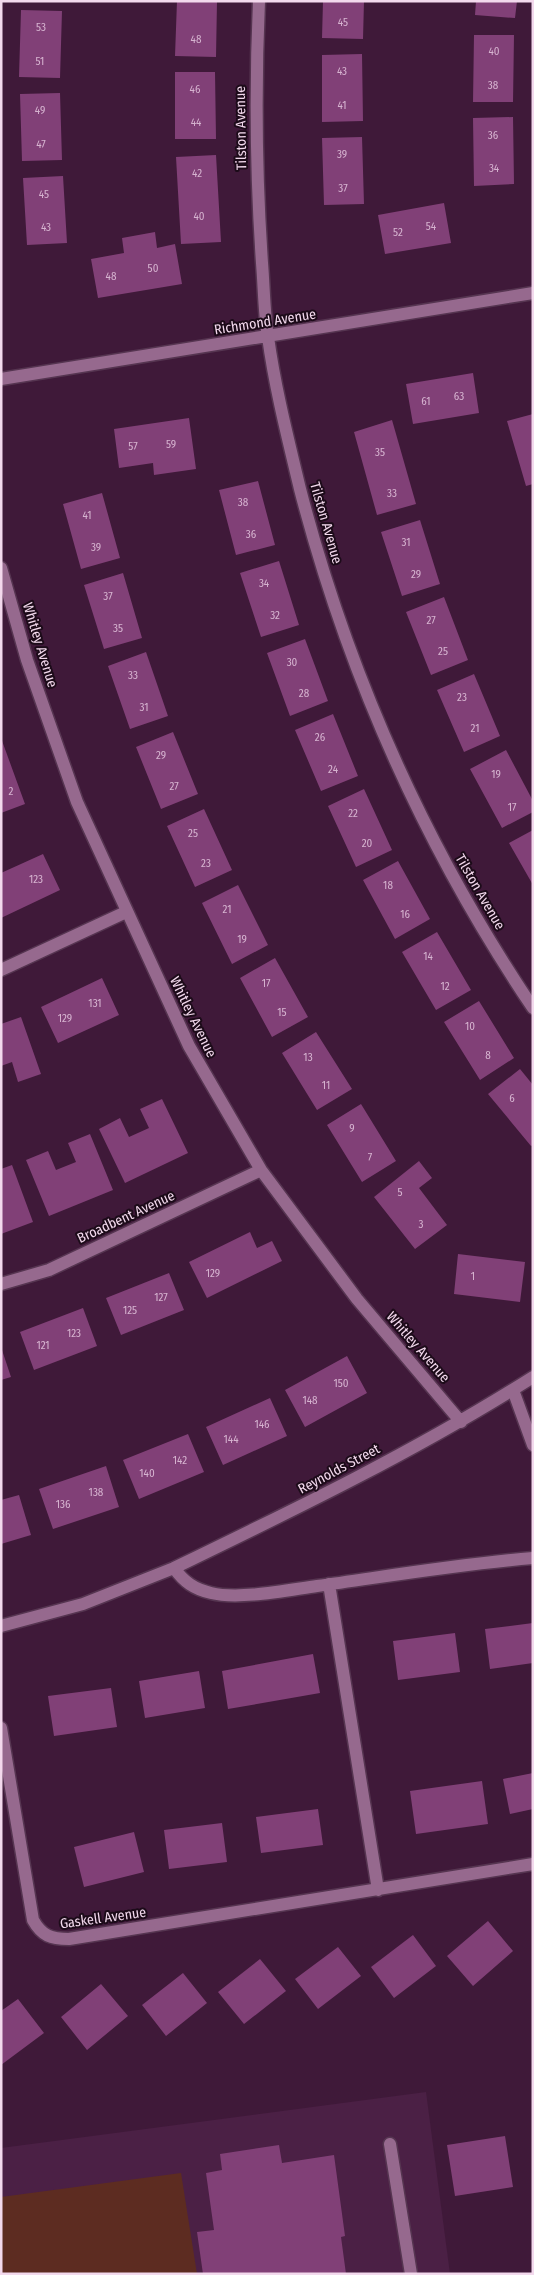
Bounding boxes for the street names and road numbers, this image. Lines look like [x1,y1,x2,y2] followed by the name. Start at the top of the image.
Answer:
[232,86,250,170] street label: Tilston Avenue
[213,306,317,338] street label: Richmond Avenue
[306,480,346,566] street label: Tilston Avenue
[19,600,61,690] street label: Whitley Avenue
[452,851,508,933] street label: Tilston Avenue
[166,974,220,1060] street label: Whitley Avenue
[75,1187,177,1247] street label: Broadbent Avenue
[383,1308,453,1386] street label: Whitley Avenue
[295,1440,383,1498] street label: Reynolds Street
[59,1904,147,1932] street label: Gaskell Avenue

